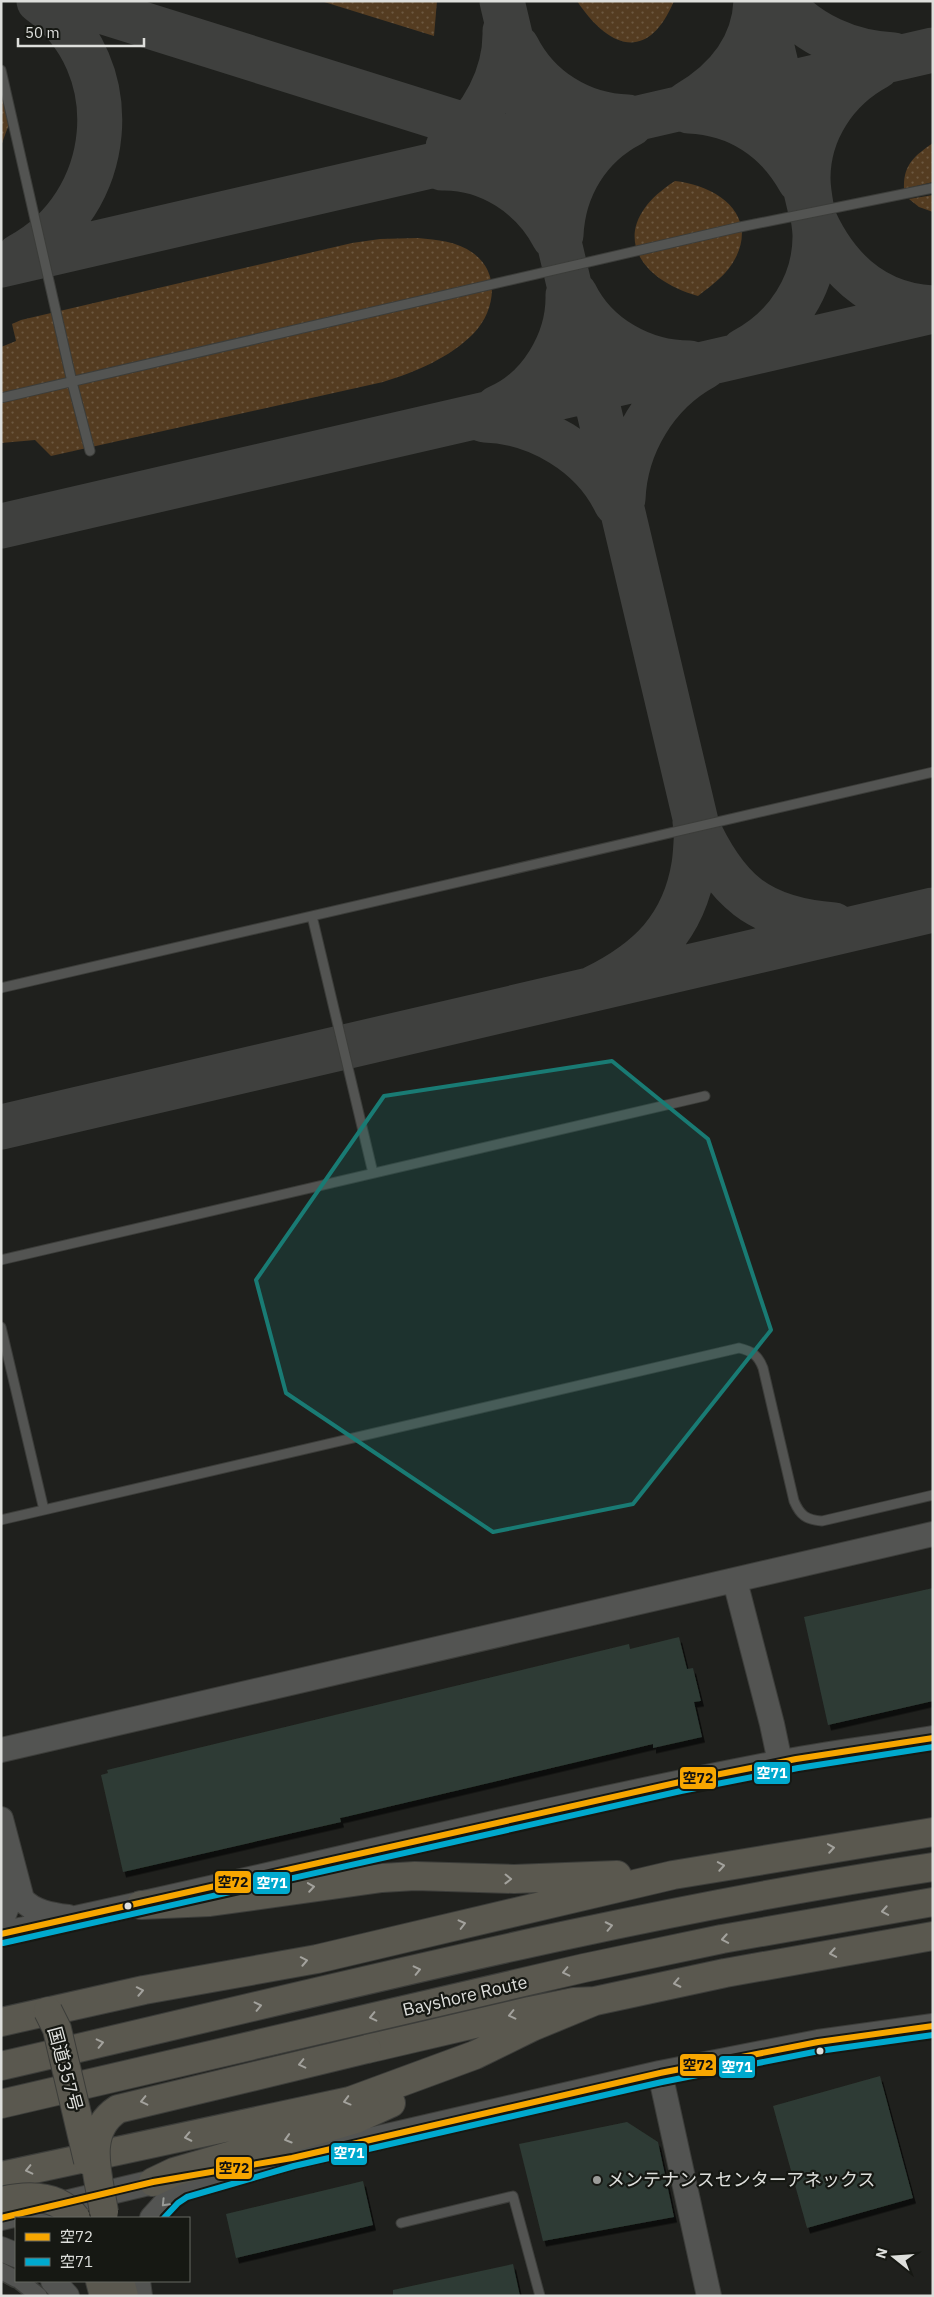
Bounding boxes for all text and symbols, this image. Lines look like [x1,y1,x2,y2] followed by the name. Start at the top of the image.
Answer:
[18,15,144,47] scale bar
[25,23,60,42] text: 50 m
[753,1761,791,1785] line badge: 空71
[757,1764,788,1782] text: 空71
[679,1766,717,1790] line badge: 空72
[683,1769,713,1787] text: 空72
[827,1843,835,1854] one-way arrow
[717,1862,726,1872] one-way arrow
[214,1870,252,1894] line badge: 空72
[252,1871,291,1895] line badge: 空71
[218,1873,248,1891] text: 空72
[504,1873,512,1884] one-way arrow
[257,1874,288,1892] text: 空71
[307,1882,315,1893] one-way arrow
[123,1901,133,1911] unlabelled marker
[880,1906,889,1916] one-way arrow
[458,1919,467,1930] one-way arrow
[605,1921,614,1932] one-way arrow
[720,1933,729,1944] one-way arrow
[828,1947,837,1958] one-way arrow
[300,1956,309,1967] one-way arrow
[412,1965,421,1976] one-way arrow
[561,1966,570,1977] one-way arrow
[400,1970,530,2021] street label: Bayshore Route
[673,1977,682,1988] one-way arrow
[135,1986,144,1997] one-way arrow
[254,2001,263,2012] one-way arrow
[508,2009,517,2020] one-way arrow
[369,2011,378,2022] one-way arrow
[43,2024,88,2114] street label: 国道357号
[95,2038,104,2049] one-way arrow
[815,2046,825,2056] unlabelled marker
[679,2053,717,2077] line badge: 空72
[718,2055,756,2079] line badge: 空71
[683,2056,713,2074] text: 空72
[298,2058,307,2069] one-way arrow
[722,2058,753,2076] text: 空71
[139,2095,148,2106] one-way arrow
[342,2095,351,2106] one-way arrow
[184,2131,193,2141] one-way arrow
[284,2133,292,2143] one-way arrow
[330,2142,368,2166] line badge: 空71
[334,2144,365,2162] text: 空71
[215,2156,253,2180] line badge: 空72
[219,2159,249,2177] text: 空72
[25,2164,34,2175] one-way arrow
[607,2168,875,2191] place label: メンテナンスセンターアネックス
[591,2174,603,2186] marker: メンテナンスセンターアネックス
[162,2198,171,2207] one-way arrow
[15,2217,190,2282] legend
[60,2227,93,2246] text: 空72
[869,2232,919,2282] north arrow
[871,2246,892,2261] text: N
[60,2252,93,2271] text: 空71

